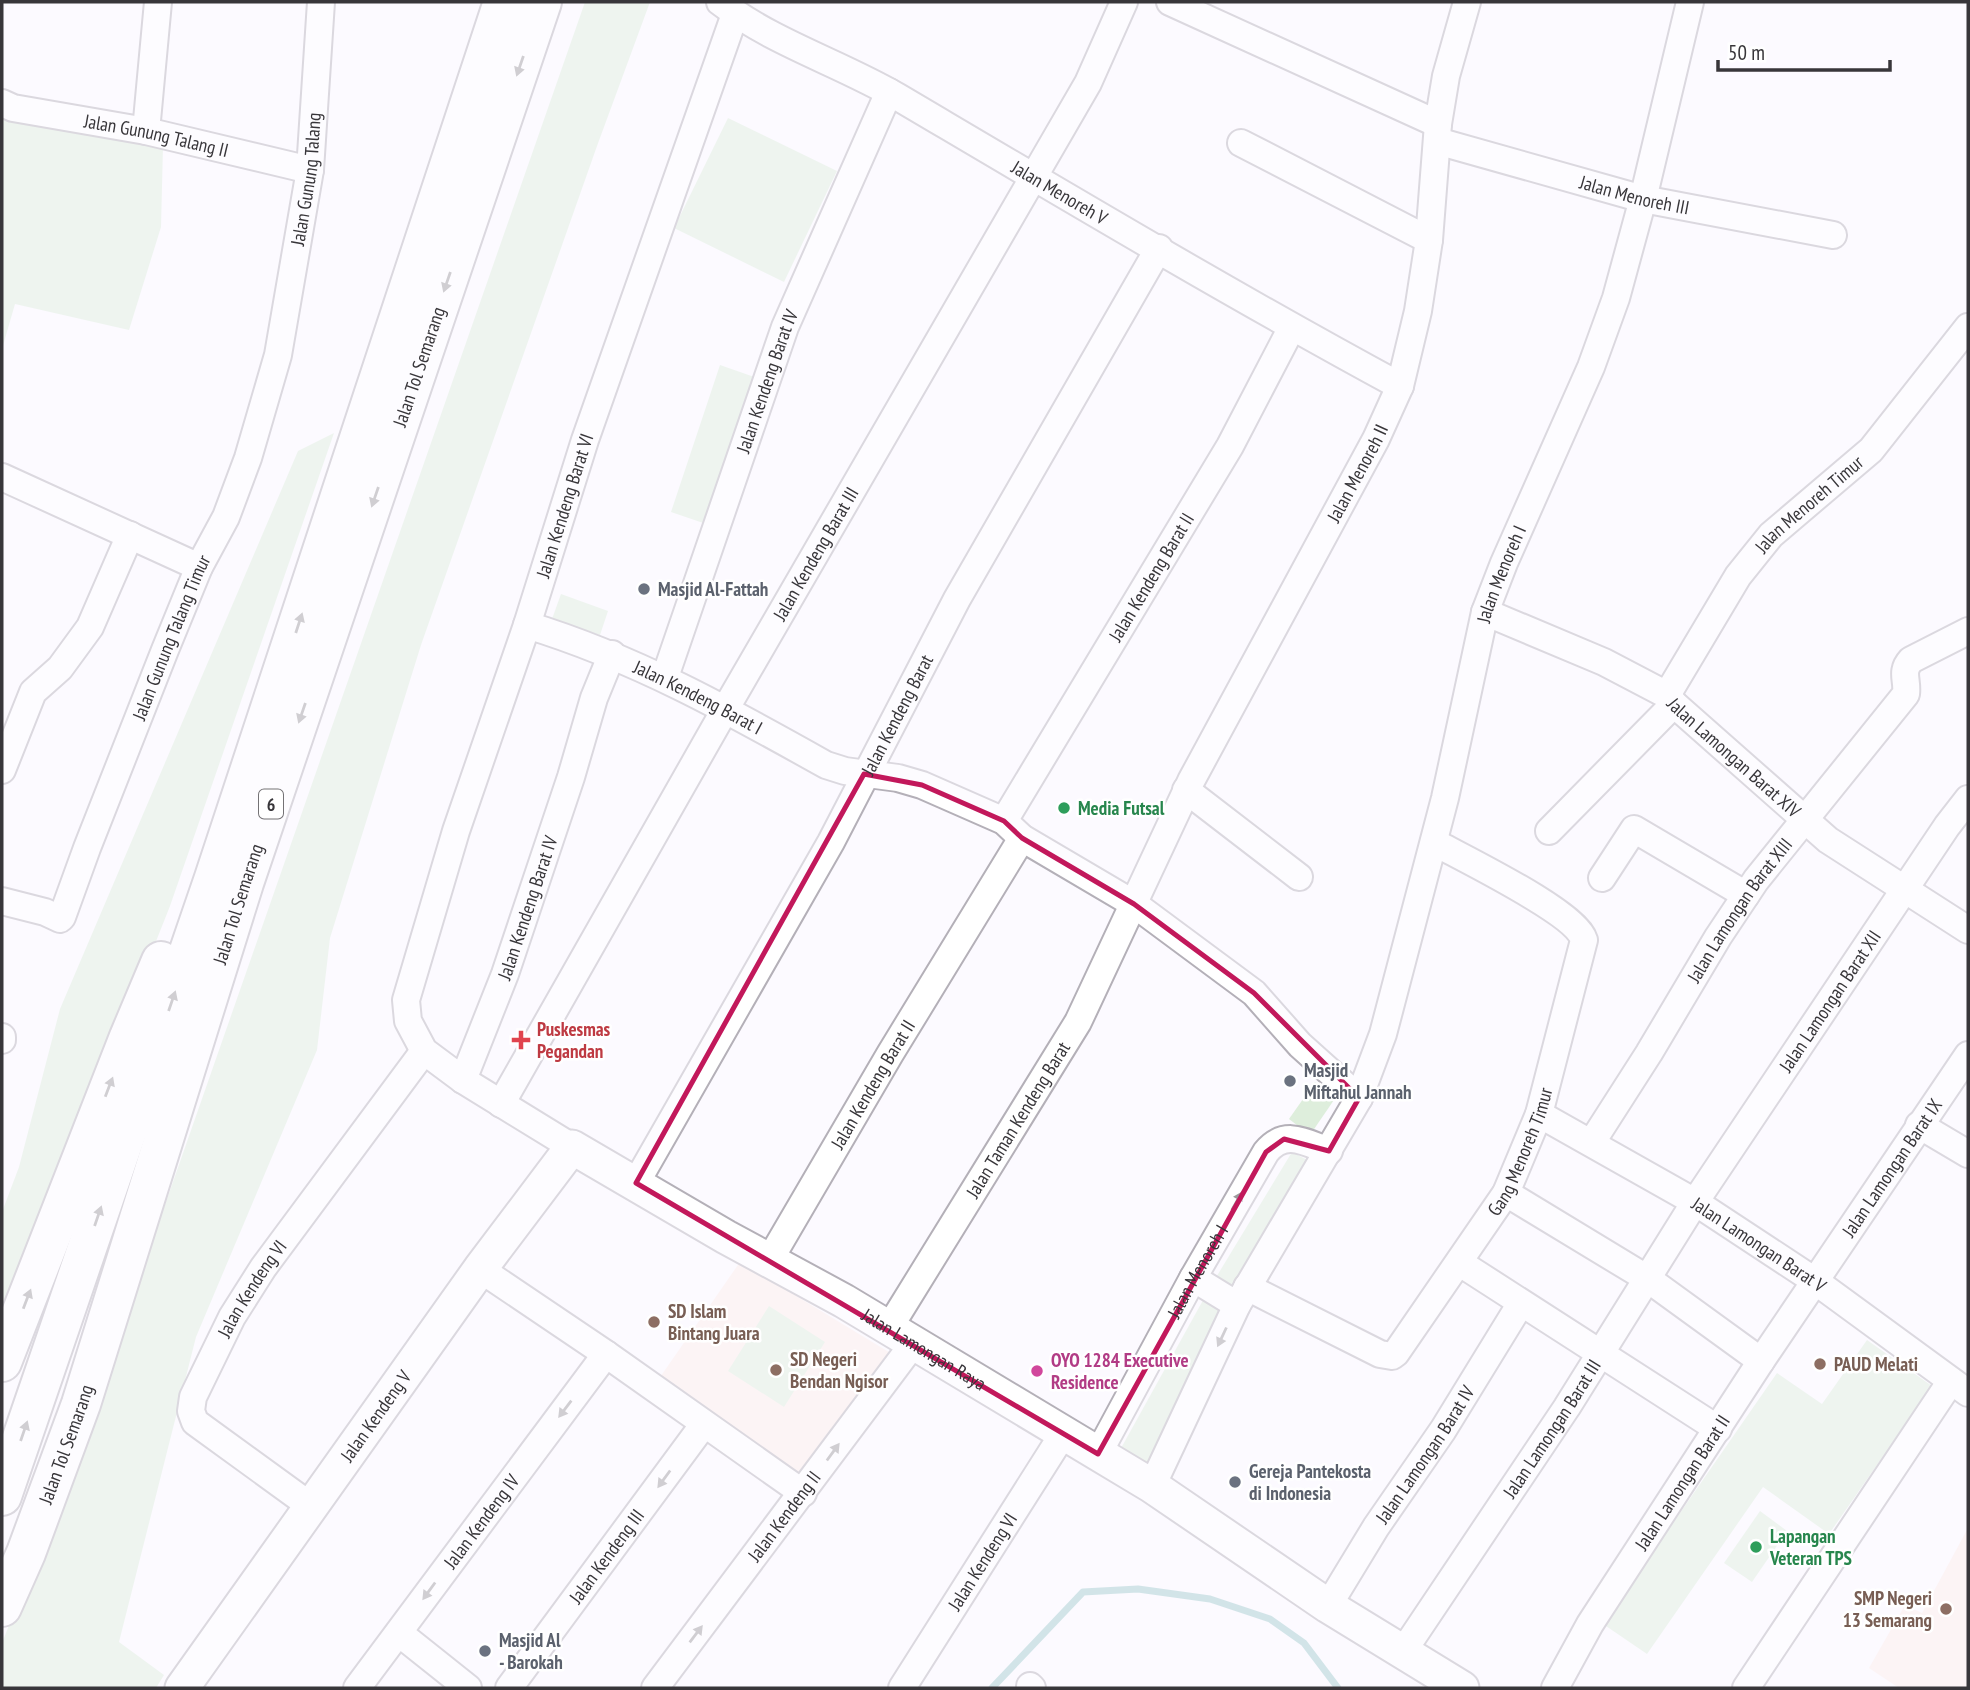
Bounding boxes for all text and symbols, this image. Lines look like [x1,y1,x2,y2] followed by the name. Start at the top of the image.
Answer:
[1718,28,1890,72] scale bar
[1728,39,1765,66] text: 50 m
[514,56,525,77] one-way arrow
[81,108,231,162] street label: Jalan Gunung Talang II
[285,112,326,248] street label: Jalan Gunung Talang
[1007,154,1112,230] street label: Jalan Menoreh V
[1576,170,1691,220] street label: Jalan Menoreh III
[441,272,452,293] one-way arrow
[387,304,450,430] street label: Jalan Tol Semarang
[731,305,803,457] street label: Jalan Kendeng Barat IV
[1321,420,1393,527] street label: Jalan Menoreh II
[530,430,598,581] street label: Jalan Kendeng Barat VI
[1749,450,1869,559] street label: Jalan Menoreh Timur
[767,483,863,625] street label: Jalan Kendeng Barat III
[369,487,379,508] one-way arrow
[1103,508,1199,646] street label: Jalan Kendeng Barat II
[1471,521,1531,626] street label: Jalan Menoreh I
[126,550,216,724] street label: Jalan Gunung Talang Timur
[658,577,768,601] place label: Masjid Al-Fattah
[636,581,652,597] marker: Masjid Al-Fattah
[294,612,305,633] one-way arrow
[855,650,938,780] street label: Jalan Kendeng Barat
[629,654,767,739] street label: Jalan Kendeng Barat I
[1661,692,1806,823] street label: Jalan Lamongan Barat XIV
[296,703,307,724] one-way arrow
[259,790,283,818] road number: 6
[1078,796,1165,820] place label: Media Futsal
[1056,800,1072,816] marker: Media Futsal
[492,833,563,984] street label: Jalan Kendeng Barat IV
[1681,833,1797,988] street label: Jalan Lamongan Barat XIII
[207,841,268,968] street label: Jalan Tol Semarang
[1773,925,1886,1077] street label: Jalan Lamongan Barat XII
[167,990,178,1011] one-way arrow
[825,1015,920,1154] street label: Jalan Kendeng Barat II
[537,1017,611,1063] place label: Puskesmas Pegandan
[511,1030,531,1050] marker: Puskesmas Pegandan
[960,1036,1075,1203] street label: Jalan Taman Kendeng Barat
[1304,1058,1412,1104] place label: Masjid Miftahul Jannah
[1282,1073,1298,1089] marker: Masjid Miftahul Jannah
[104,1076,115,1097] one-way arrow
[1482,1084,1558,1220] street label: Gang Menoreh Timur
[1836,1094,1947,1242] street label: Jalan Lamongan Barat IX
[1687,1191,1831,1297] street label: Jalan Lamongan Barat V
[1231,1192,1243,1211] one-way arrow
[93,1206,104,1227] one-way arrow
[1161,1220,1233,1323] street label: Jalan Menoreh I
[212,1235,292,1342] street label: Jalan Kendeng VI
[22,1288,33,1309] one-way arrow
[668,1299,760,1345] place label: SD Islam Bintang Juara
[857,1302,990,1396] street label: Jalan Lamongan Raya
[646,1314,662,1330] marker: SD Islam Bintang Juara
[1217,1327,1228,1347] one-way arrow
[790,1347,889,1393] place label: SD Negeri Bendan Ngisor
[1051,1348,1189,1394] place label: OYO 1284 Executive Residence
[1834,1352,1918,1376] place label: PAUD Melati
[1497,1355,1606,1503] street label: Jalan Lamongan Barat III
[1812,1356,1828,1372] marker: PAUD Melati
[768,1362,784,1378] marker: SD Negeri Bendan Ngisor
[1029,1363,1045,1379] marker: OYO 1284 Executive Residence
[334,1365,416,1467] street label: Jalan Kendeng V
[1370,1381,1480,1529] street label: Jalan Lamongan Barat IV
[33,1382,98,1508] street label: Jalan Tol Semarang
[558,1399,573,1417] one-way arrow
[1629,1410,1735,1555] street label: Jalan Lamongan Barat II
[19,1421,30,1442] one-way arrow
[826,1443,840,1461] one-way arrow
[1249,1459,1371,1505] place label: Gereja Pantekosta di Indonesia
[742,1466,826,1567] street label: Jalan Kendeng II
[438,1469,524,1574] street label: Jalan Kendeng IV
[657,1470,671,1488] one-way arrow
[1227,1474,1243,1490] marker: Gereja Pantekosta di Indonesia
[563,1504,649,1609] street label: Jalan Kendeng III
[942,1508,1022,1615] street label: Jalan Kendeng VI
[1769,1524,1852,1570] place label: Lapangan Veteran TPS
[1748,1539,1764,1555] marker: Lapangan Veteran TPS
[423,1582,437,1600] one-way arrow
[1843,1586,1932,1632] place label: SMP Negeri 13 Semarang
[1938,1601,1954,1617] marker: SMP Negeri 13 Semarang
[689,1625,703,1643] one-way arrow
[499,1628,563,1674] place label: Masjid Al - Barokah
[477,1643,493,1659] marker: Masjid Al - Barokah

